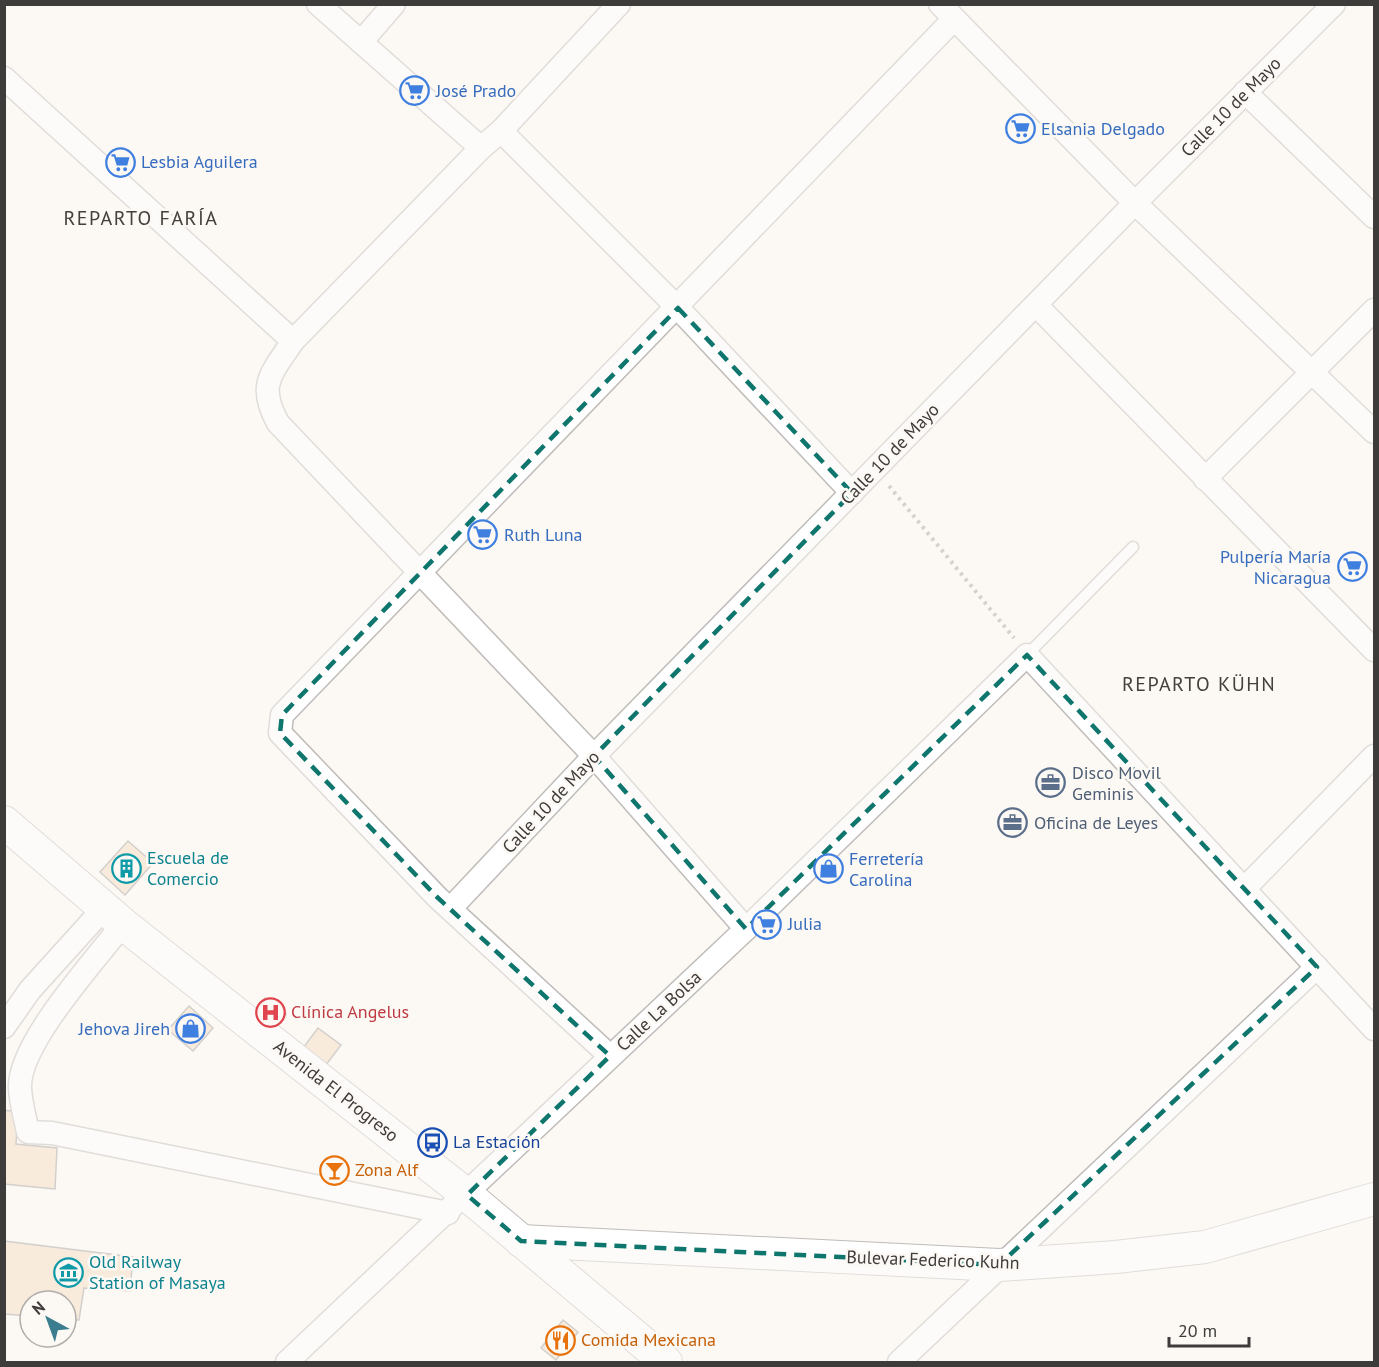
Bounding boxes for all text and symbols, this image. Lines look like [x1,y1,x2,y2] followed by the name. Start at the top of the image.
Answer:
[1176,52,1286,162] street label: Calle 10 de Mayo
[399,75,431,107] supermarket icon: José Prado
[435,79,516,102] place label: José Prado
[1004,113,1036,145] supermarket icon: Elsania Delgado
[1041,117,1165,140] place label: Elsania Delgado
[104,146,136,178] supermarket icon: Lesbia Aguilera
[141,150,258,173] place label: Lesbia Aguilera
[63,205,219,231] district label: REPARTO FARÍA
[835,398,944,509] street label: Calle 10 de Mayo
[467,519,499,551] supermarket icon: Ruth Luna
[504,523,582,546] place label: Ruth Luna
[1220,545,1331,589] place label: Pulpería María Nicaragua
[1336,551,1368,583] supermarket icon: Pulpería María Nicaragua
[1122,671,1276,697] district label: REPARTO KÜHN
[497,745,604,858] street label: Calle 10 de Mayo
[1072,761,1162,805] place label: Disco Movil Geminis
[1035,767,1067,799] office icon: Disco Movil Geminis
[997,807,1029,839] office icon: Oficina de Leyes
[1034,811,1158,834] place label: Oficina de Leyes
[147,846,229,890] place label: Escuela de Comercio
[849,847,924,891] place label: Ferretería Carolina
[110,852,142,884] building icon: Escuela de Comercio
[812,853,844,885] shop icon: Ferretería Carolina
[751,908,783,940] supermarket icon: Julia
[787,912,822,935] place label: Julia
[611,965,706,1056] street label: Calle La Bolsa
[254,996,286,1028] hospital icon: Clínica Angelus
[291,1000,409,1023] place label: Clínica Angelus
[175,1013,207,1045] shop icon: Jehova Jireh
[78,1017,170,1040] place label: Jehova Jireh
[269,1035,404,1147] street label: Avenida El Progreso
[416,1126,448,1158] bus stop icon: La Estación
[453,1130,540,1153] place label: La Estación
[318,1154,350,1186] bar icon: Zona Alf
[355,1158,419,1181] place label: Zona Alf
[846,1245,1020,1274] street label: Bulevar Federico Kuhn
[89,1250,226,1294] place label: Old Railway Station of Masaya
[52,1256,84,1288] museum icon: Old Railway Station of Masaya
[18,1289,78,1349] north arrow
[28,1297,49,1319] text: N
[1169,1310,1248,1348] scale bar
[1178,1319,1217,1342] text: 20 m
[544,1324,576,1356] restaurant icon: Comida Mexicana
[581,1328,716,1351] place label: Comida Mexicana

